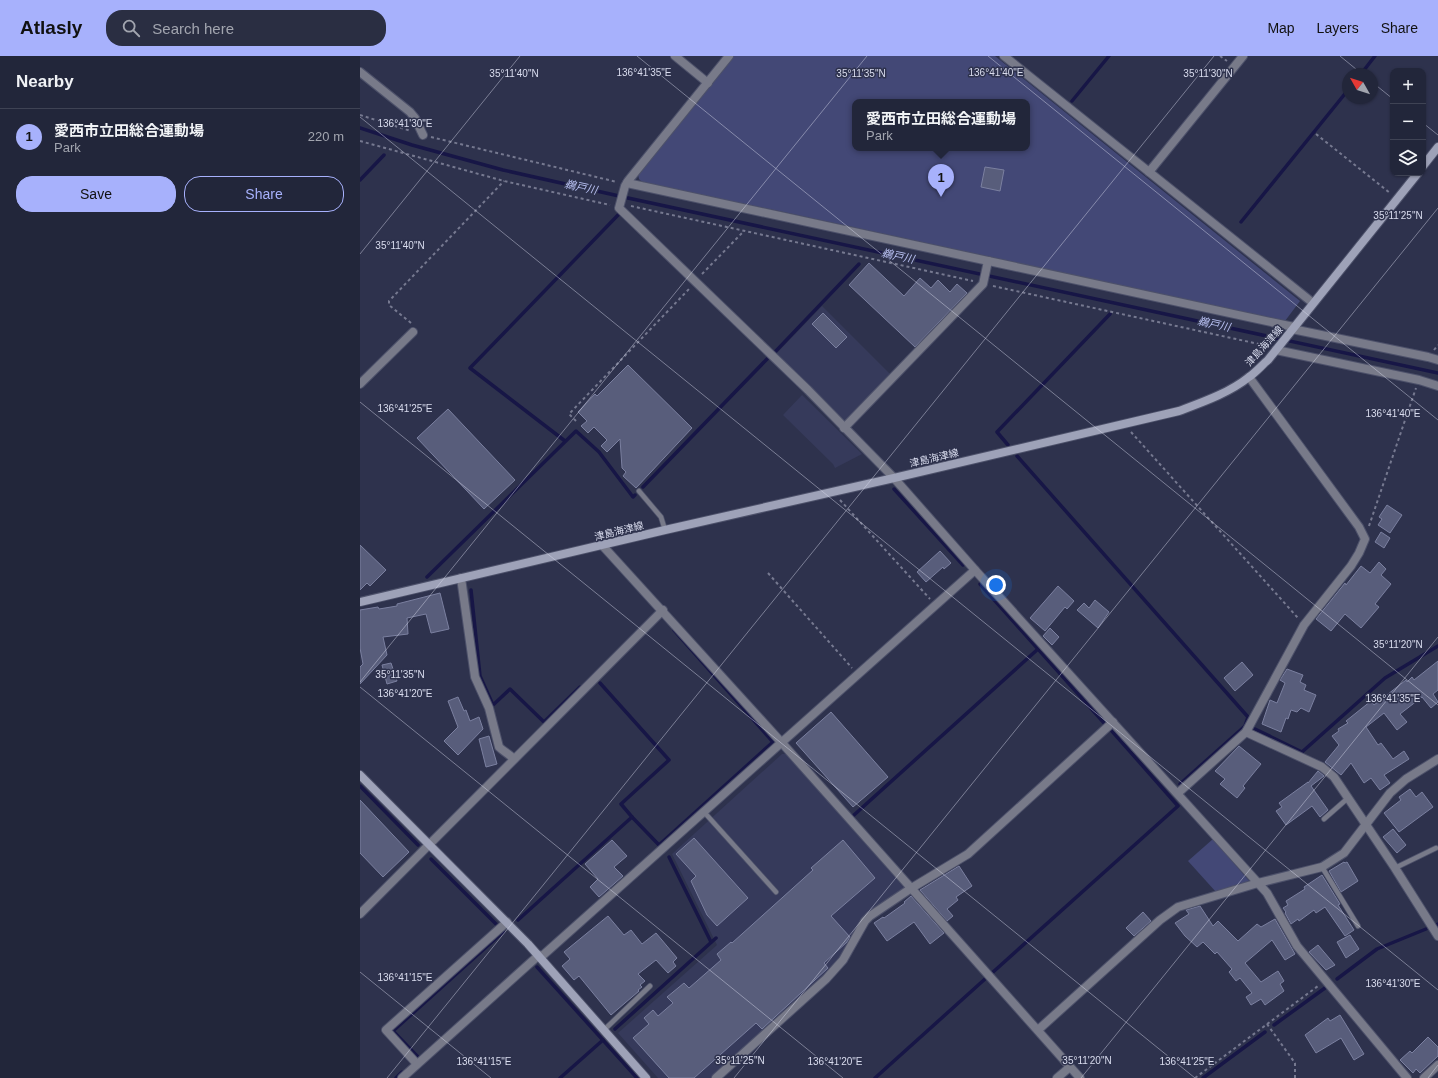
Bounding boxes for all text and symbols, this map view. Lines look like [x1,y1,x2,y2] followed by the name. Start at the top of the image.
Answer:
[106,10,386,46] search box
[20,17,82,38] text: Atlasly
[120,17,142,39] icon: search
[152,20,234,37] text: Search here
[1267,20,1295,36] text: Map
[1317,20,1359,36] text: Layers
[1381,20,1418,36] text: Share
[616,67,672,78] text: 136°41'35"E
[968,67,1024,78] text: 136°41'40"E
[489,68,539,79] text: 35°11'40"N
[836,68,886,79] text: 35°11'35"N
[1183,68,1233,79] text: 35°11'30"N
[1342,68,1378,104] north arrow
[1390,68,1426,176] map controls
[1390,68,1426,104] button: +
[16,72,74,91] text: Nearby
[852,99,1030,151] popup
[1390,104,1426,140] button: −
[866,110,1016,127] text: 愛西市立田総合運動場
[377,118,433,129] text: 136°41'30"E
[54,122,204,139] text: 愛西市立田総合運動場
[866,128,893,143] text: Park
[25,129,33,144] text: 1
[308,129,344,144] text: 220 m
[54,140,81,155] text: Park
[1390,140,1426,176] button: layers
[928,164,954,197] pin: 1
[16,176,176,212] button: Save
[184,176,344,212] button: Share
[564,178,599,197] water label: 鵜戸川
[1373,210,1423,221] text: 35°11'25"N
[375,240,425,251] text: 35°11'40"N
[881,247,916,266] water label: 鵜戸川
[1197,315,1232,334] water label: 鵜戸川
[1243,324,1285,368] street label: 津島海津線
[377,403,433,414] text: 136°41'25"E
[1365,408,1421,419] text: 136°41'40"E
[908,447,960,469] street label: 津島海津線
[593,520,645,542] street label: 津島海津線
[986,575,1006,595] your location
[1373,639,1423,650] text: 35°11'20"N
[375,669,425,680] text: 35°11'35"N
[377,688,433,699] text: 136°41'20"E
[1365,693,1421,704] text: 136°41'35"E
[377,972,433,983] text: 136°41'15"E
[1365,978,1421,989] text: 136°41'30"E
[715,1055,765,1066] text: 35°11'25"N
[1062,1055,1112,1066] text: 35°11'20"N
[456,1056,512,1067] text: 136°41'15"E
[807,1056,863,1067] text: 136°41'20"E
[1159,1056,1215,1067] text: 136°41'25"E

